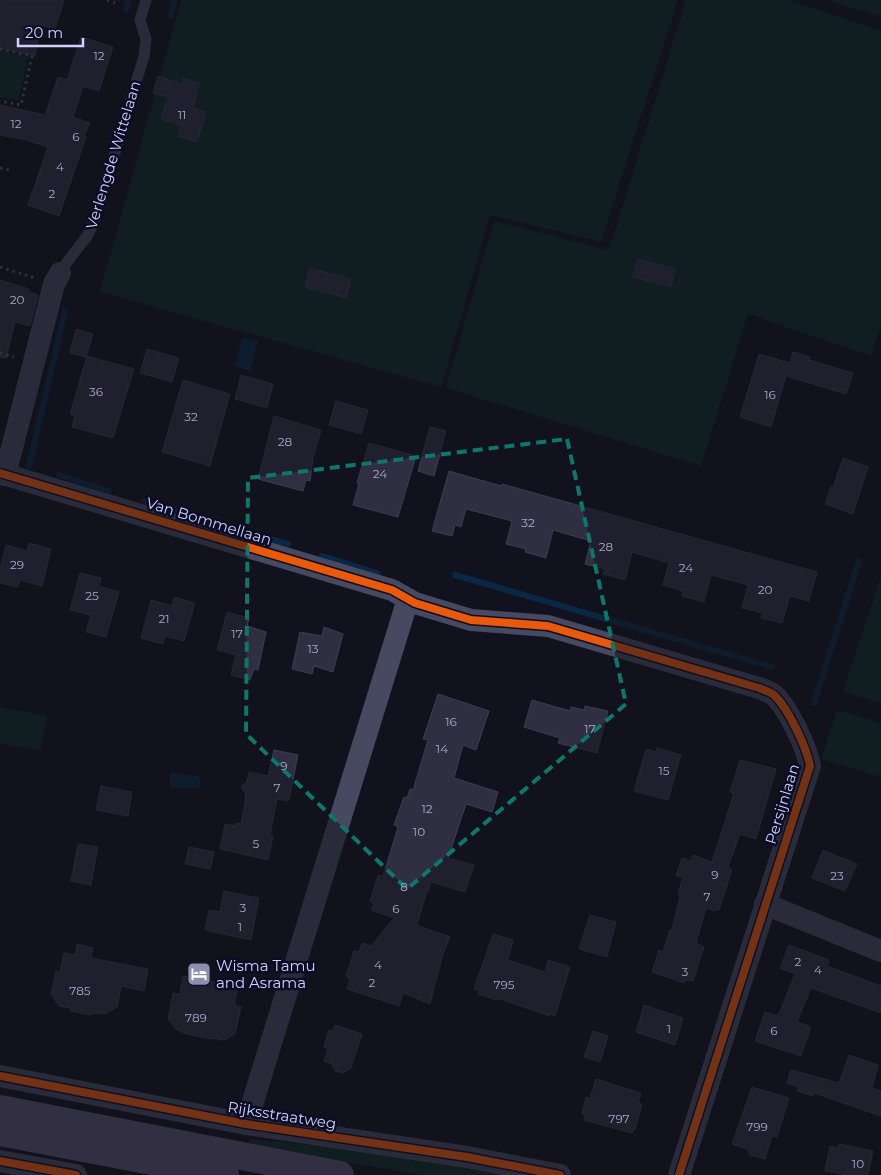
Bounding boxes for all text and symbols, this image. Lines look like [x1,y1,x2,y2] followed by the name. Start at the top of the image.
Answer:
[18,15,82,47] scale bar
[25,23,63,42] text: 20 m
[93,48,105,63] house number: 12
[81,78,145,232] street label: Verlengde Wittelaan
[178,107,186,122] house number: 11
[10,116,22,131] house number: 12
[72,129,80,144] house number: 6
[56,159,64,174] house number: 4
[49,186,56,201] house number: 2
[10,292,24,307] house number: 20
[89,384,103,399] house number: 36
[764,387,776,402] house number: 16
[184,409,198,424] house number: 32
[278,434,293,449] house number: 28
[373,466,387,481] house number: 24
[144,493,274,549] street label: Van Bommellaan
[521,515,535,530] house number: 32
[599,539,614,554] house number: 28
[10,557,24,572] house number: 29
[679,560,693,575] house number: 24
[758,582,772,597] house number: 20
[85,588,99,603] house number: 25
[158,611,170,626] house number: 21
[231,626,243,641] house number: 17
[307,641,319,656] house number: 13
[445,714,457,729] house number: 16
[584,721,596,736] house number: 17
[436,741,448,756] house number: 14
[280,758,288,773] house number: 9
[761,761,803,847] street label: Persijnlaan
[658,763,670,778] house number: 15
[273,780,281,795] house number: 7
[421,801,433,816] house number: 12
[413,824,425,839] house number: 10
[253,836,260,851] house number: 5
[711,867,719,882] house number: 9
[830,868,844,883] house number: 23
[400,879,408,894] house number: 8
[703,889,711,904] house number: 7
[240,900,247,915] house number: 3
[392,901,400,916] house number: 6
[238,919,242,934] house number: 1
[795,954,802,969] house number: 2
[216,956,315,992] place label: Wisma Tamu and Asrama
[374,957,382,972] house number: 4
[186,961,212,987] hotel icon: Wisma Tamu and Asrama
[814,962,822,977] house number: 4
[682,964,689,979] house number: 3
[369,975,376,990] house number: 2
[493,977,515,992] house number: 795
[69,983,91,998] house number: 785
[185,1010,207,1025] house number: 789
[667,1021,671,1036] house number: 1
[770,1023,778,1038] house number: 6
[226,1097,338,1133] street label: Rijksstraatweg
[608,1111,630,1126] house number: 797
[746,1119,768,1134] house number: 799
[852,1156,864,1171] house number: 10

